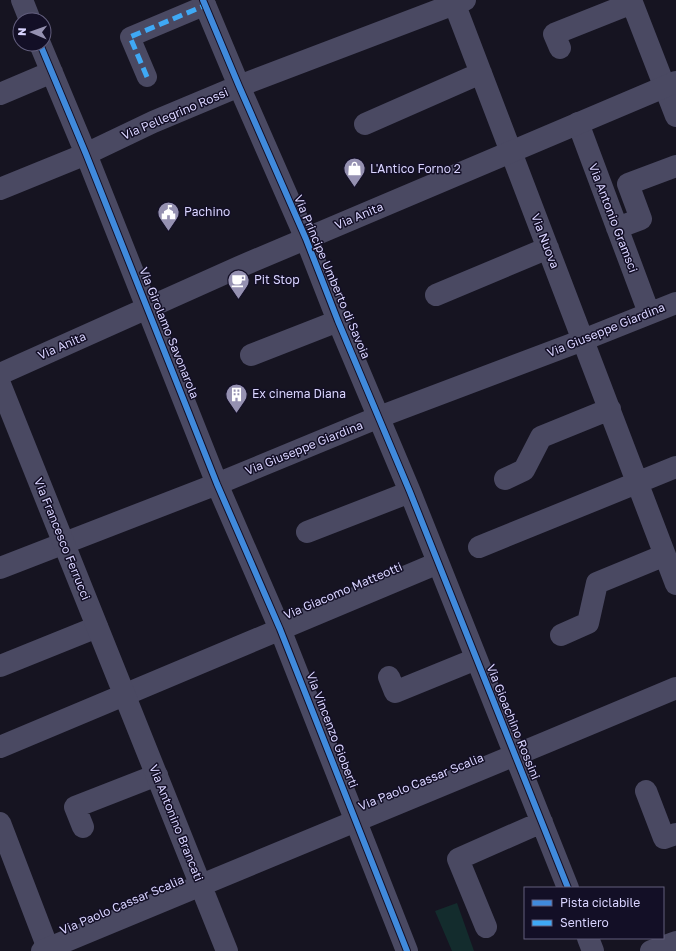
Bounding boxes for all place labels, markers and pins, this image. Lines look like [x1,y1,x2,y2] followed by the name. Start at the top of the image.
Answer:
[342,156,368,189] shop icon: L'Antico Forno 2
[370,161,461,176] place label: L'Antico Forno 2
[155,199,181,232] public building icon: Pachino
[184,204,230,219] place label: Pachino
[225,267,251,300] cafe icon: Pit Stop
[254,272,300,287] place label: Pit Stop
[223,381,249,414] building icon: Ex cinema Diana
[252,386,346,401] place label: Ex cinema Diana

